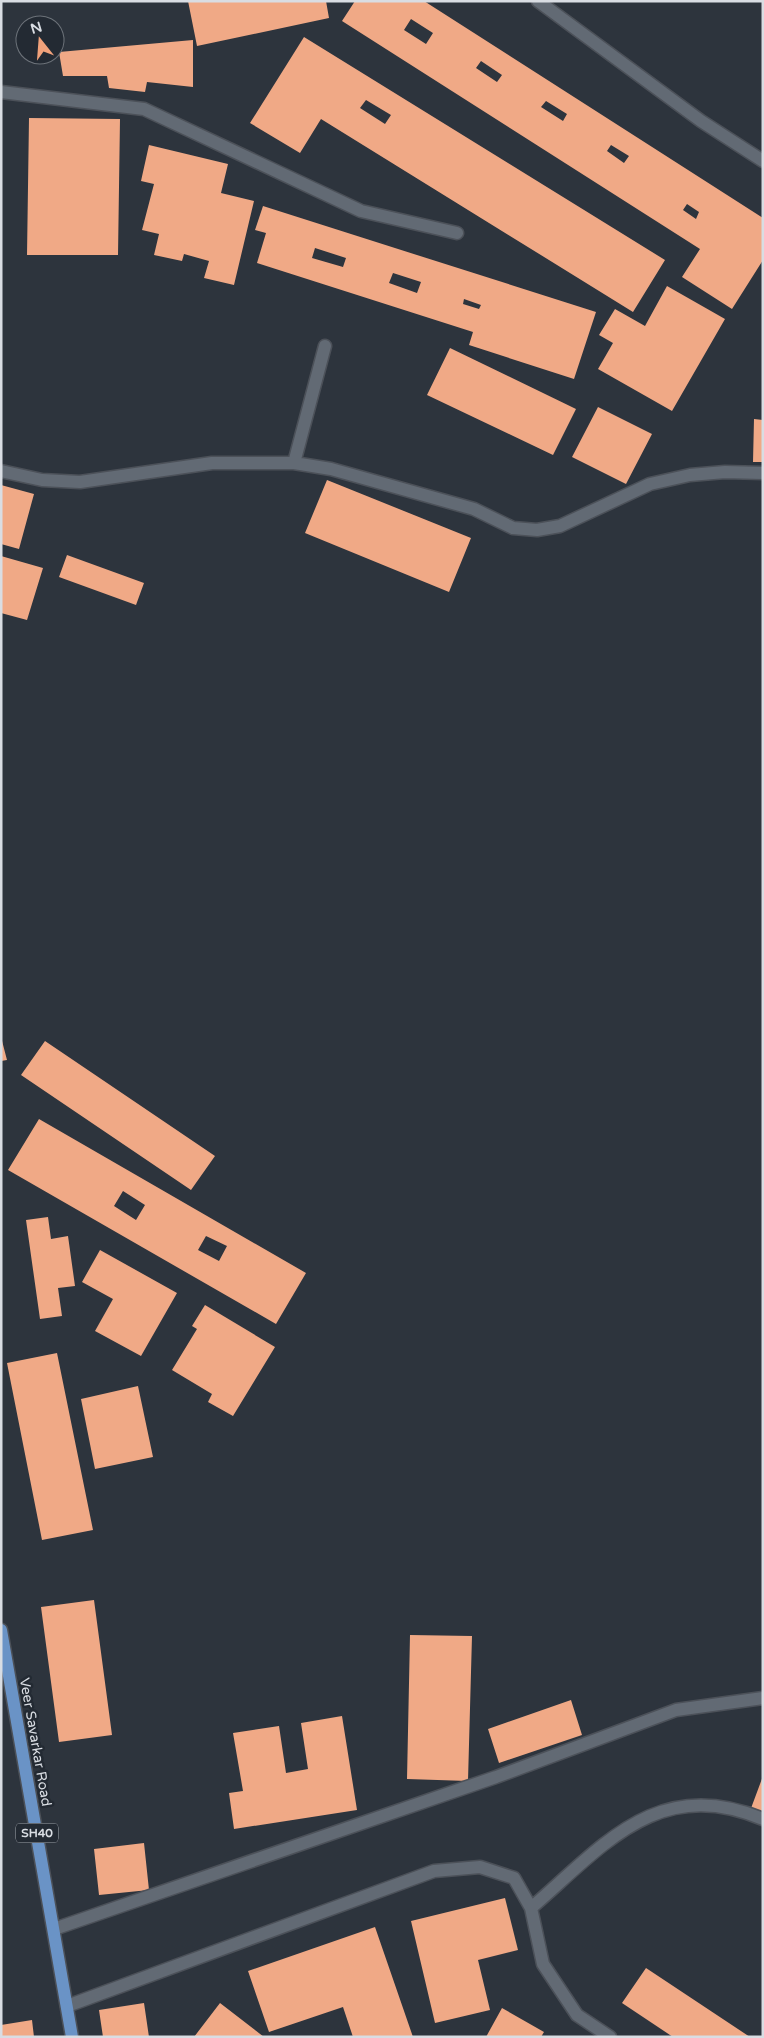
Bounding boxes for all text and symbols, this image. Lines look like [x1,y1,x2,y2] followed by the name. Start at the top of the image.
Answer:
[15,15,65,65] north arrow
[28,18,44,38] text: N
[16,1676,55,1808] street label: Veer Savarkar Road
[16,1824,58,1842] road number: SH40

